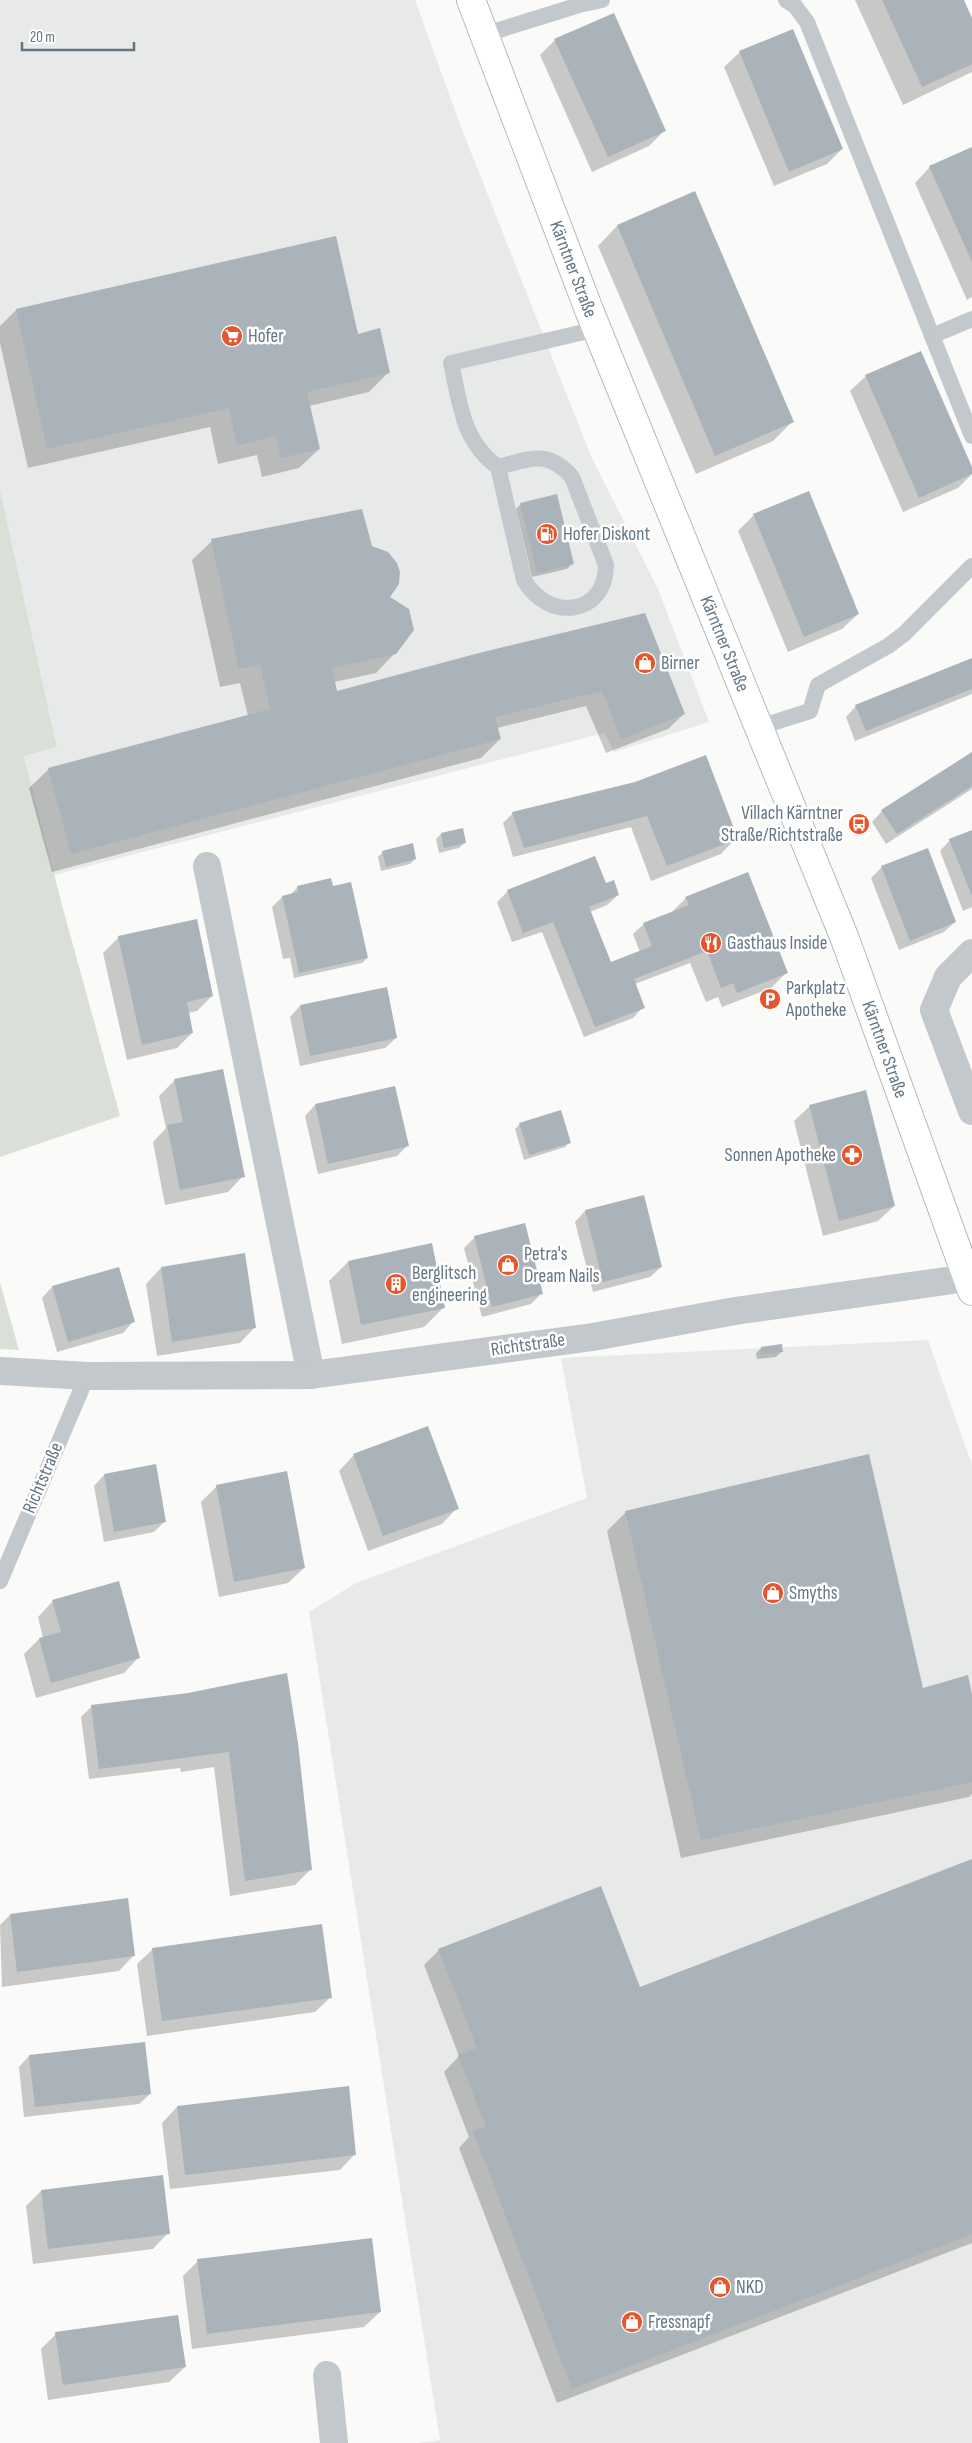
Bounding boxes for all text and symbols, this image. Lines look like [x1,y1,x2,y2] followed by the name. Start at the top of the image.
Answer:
[22,20,135,52] scale bar
[30,28,55,47] text: 20 m
[545,218,602,321] street label: Kärntner Straße
[220,324,244,348] supermarket icon: Hofer
[248,325,284,348] place label: Hofer
[535,522,559,546] fuel station icon: Hofer Diskont
[563,523,650,546] place label: Hofer Diskont
[695,592,755,695] street label: Kärntner Straße
[633,651,657,675] shop icon: Birner
[661,652,700,675] place label: Birner
[721,802,844,847] place label: Villach Kärntner Straße/Richtstraße
[847,812,871,836] bus stop icon: Villach Kärntner Straße/Richtstraße
[699,931,723,955] restaurant icon: Gasthaus Inside
[727,932,827,955] place label: Gasthaus Inside
[785,977,846,1022] place label: Parkplatz Apotheke
[758,987,782,1011] parking icon: Parkplatz Apotheke
[857,998,913,1101] street label: Kärntner Straße
[840,1143,864,1167] pharmacy icon: Sonnen Apotheke
[725,1144,836,1167] place label: Sonnen Apotheke
[524,1243,600,1288] place label: Petra's Dream Nails
[496,1253,520,1277] shop icon: Petra's Dream Nails
[412,1262,487,1307] place label: Berglitsch engineering
[384,1272,408,1296] building icon: Berglitsch engineering
[489,1328,567,1362] street label: Richtstraße
[18,1439,68,1517] street label: Richtstraße
[761,1581,785,1605] shop icon: Smyths
[789,1582,838,1605] place label: Smyths
[708,2275,732,2299] shop icon: NKD
[736,2276,764,2299] place label: NKD
[620,2310,644,2334] shop icon: Fressnapf
[648,2311,711,2334] place label: Fressnapf

